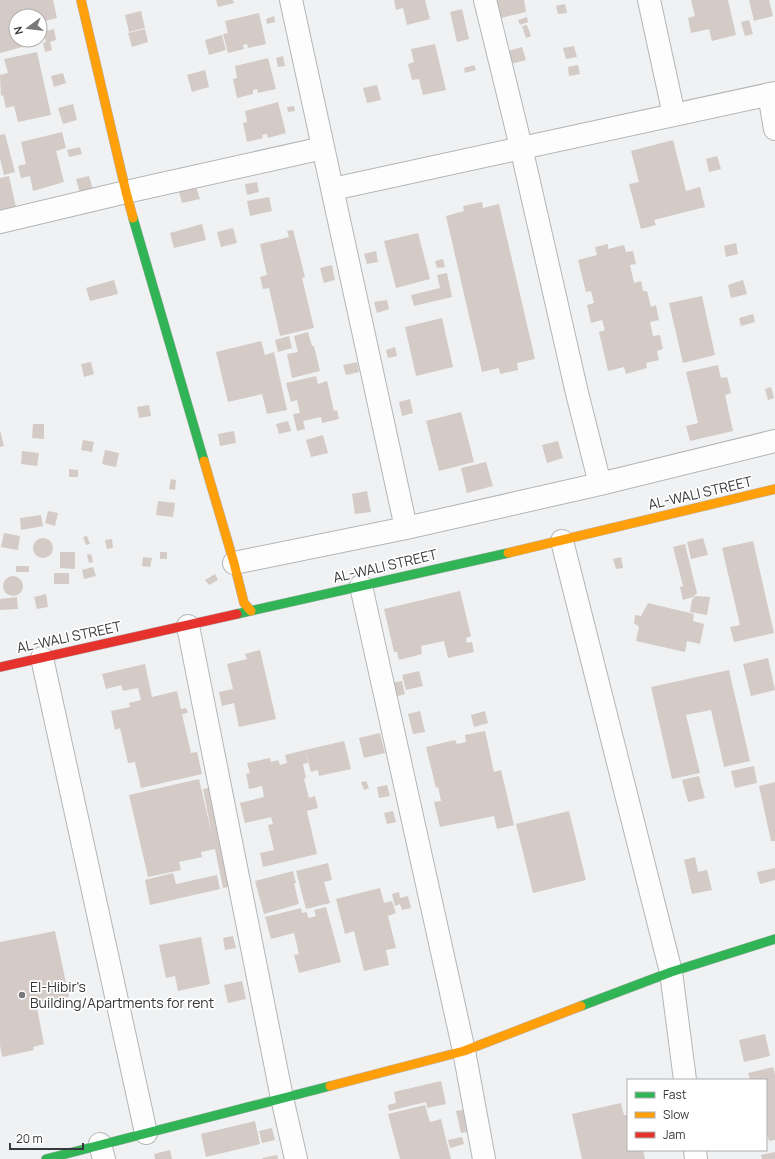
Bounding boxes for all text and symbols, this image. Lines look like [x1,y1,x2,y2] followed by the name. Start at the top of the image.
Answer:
[8,8,48,48] north arrow
[10,25,26,36] text: N
[646,471,754,514] street label: AL-WALI STREET
[331,544,439,587] street label: AL-WALI STREET
[15,616,123,657] street label: AL-WALI STREET
[30,977,214,1012] place label: El-Hibir's Building/Apartments for rent
[17,990,27,1000] marker: El-Hibir's Building/Apartments for rent
[627,1079,767,1151] legend
[663,1086,687,1103] text: Fast
[663,1106,689,1123] text: Slow
[10,1125,83,1151] scale bar
[663,1126,685,1143] text: Jam
[16,1130,43,1147] text: 20 m

